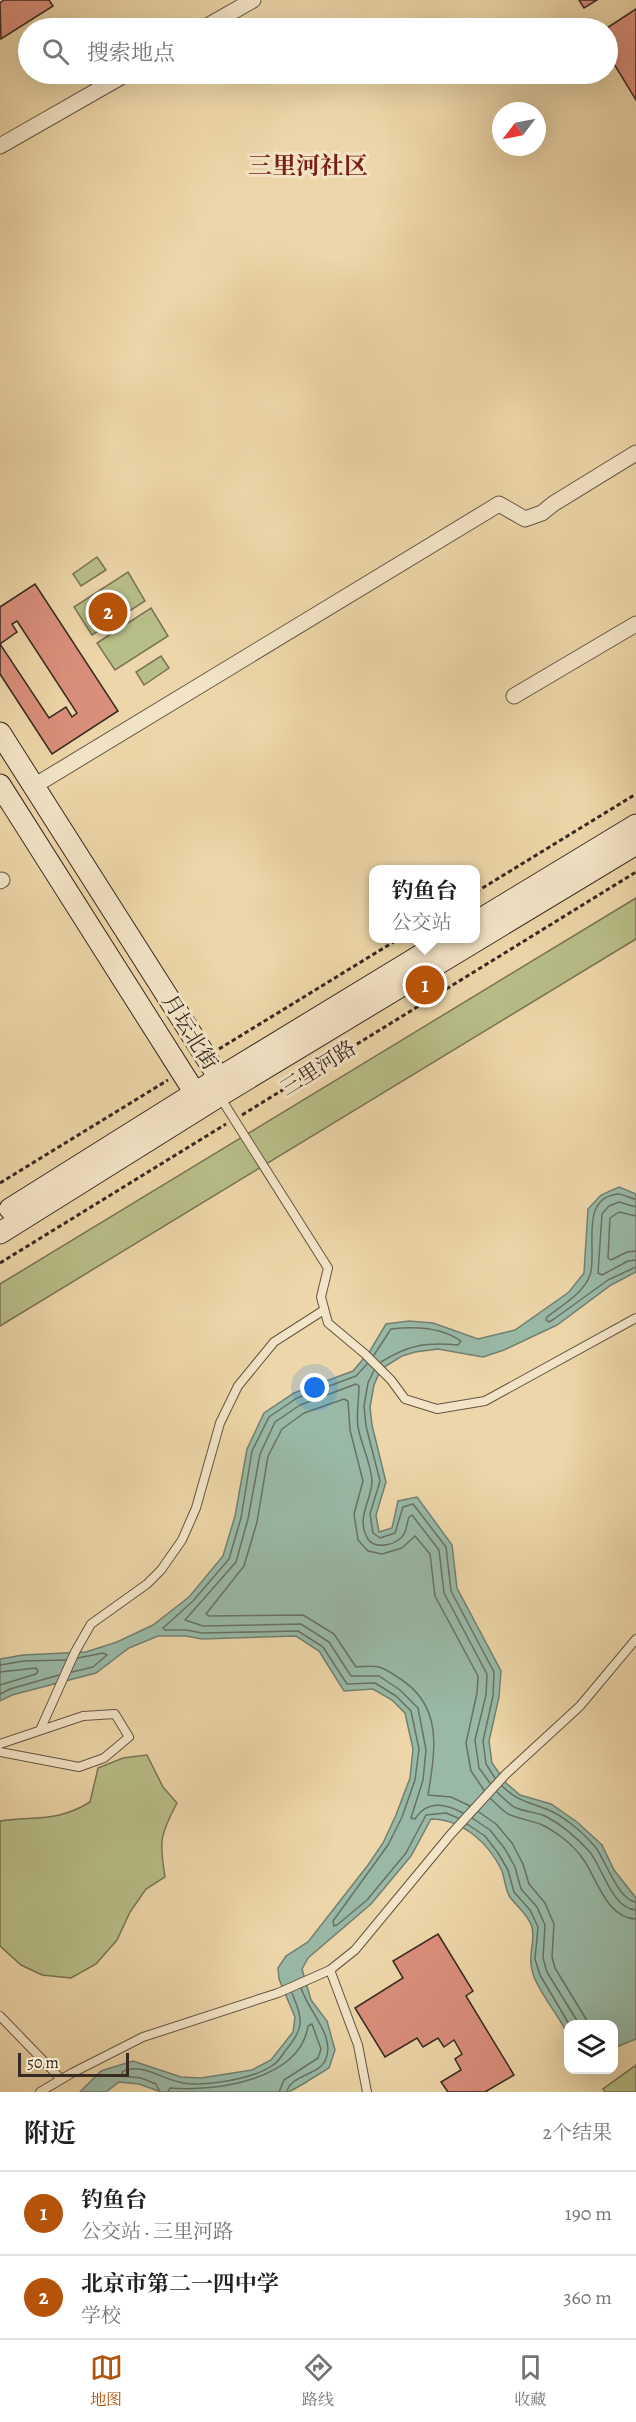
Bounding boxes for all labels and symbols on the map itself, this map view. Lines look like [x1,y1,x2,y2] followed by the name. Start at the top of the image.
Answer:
[492,102,546,156] north arrow
[248,150,368,182] district label: 三里河社区
[88,590,128,634] pin: 2
[406,962,444,1008] pin: 1
[156,989,224,1075] street label: 月坛北街
[275,1034,361,1102] street label: 三里河路
[300,1373,329,1402] your location
[18,2050,129,2078] scale bar

